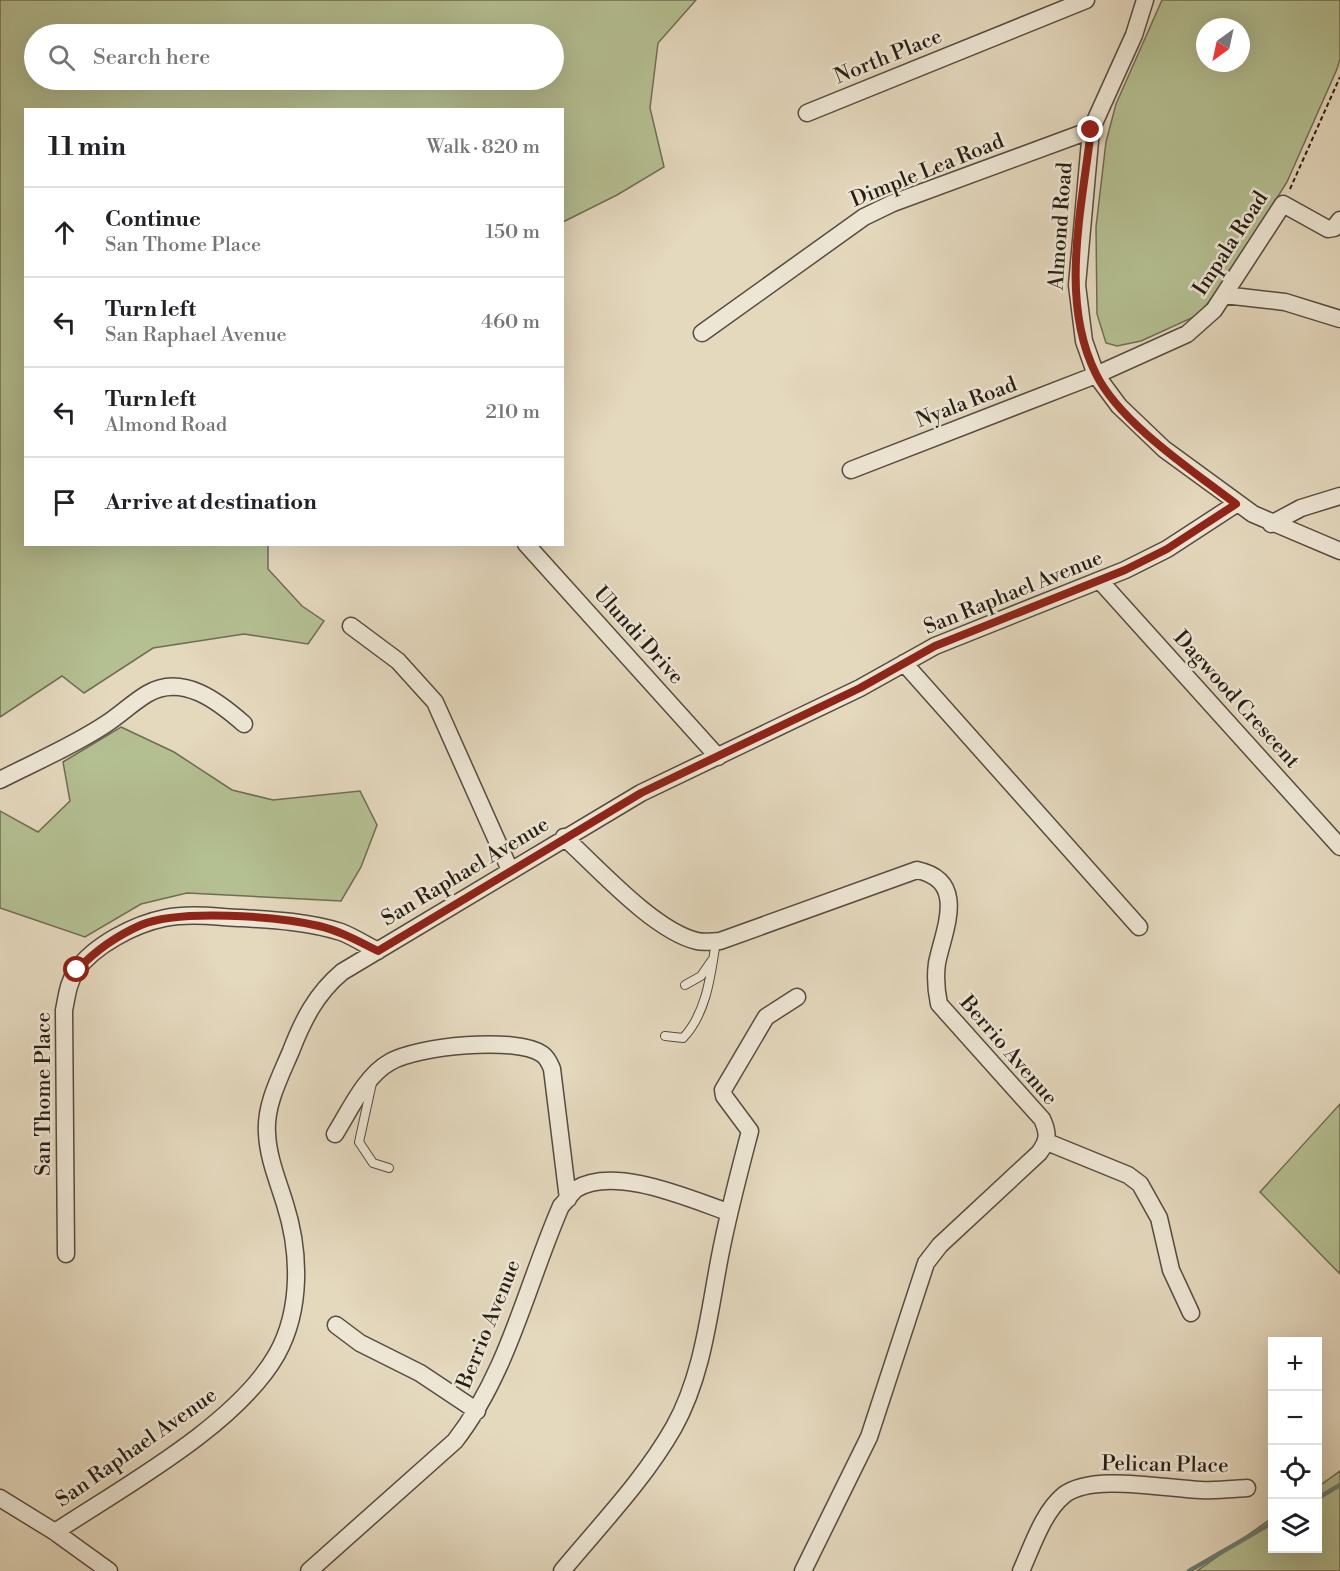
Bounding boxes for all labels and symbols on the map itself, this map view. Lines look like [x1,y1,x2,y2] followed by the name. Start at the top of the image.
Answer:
[1196,18,1250,72] north arrow
[831,24,946,90] street label: North Place
[1077,116,1103,142] route end
[847,128,1008,214] street label: Dimple Lea Road
[1043,161,1078,292] street label: Almond Road
[1188,187,1274,300] street label: Impala Road
[912,372,1021,434] street label: Nyala Road
[920,545,1107,641] street label: San Raphael Avenue
[587,581,689,690] street label: Ulundi Drive
[1168,625,1305,774] street label: Dagwood Crescent
[377,812,554,932] street label: San Raphael Avenue
[63,956,89,982] route start
[953,990,1063,1111] street label: Berrio Avenue
[31,1012,57,1176] street label: San Thome Place
[451,1256,527,1394] street label: Berrio Avenue
[51,1382,222,1513] street label: San Raphael Avenue
[1101,1451,1229,1479] street label: Pelican Place

